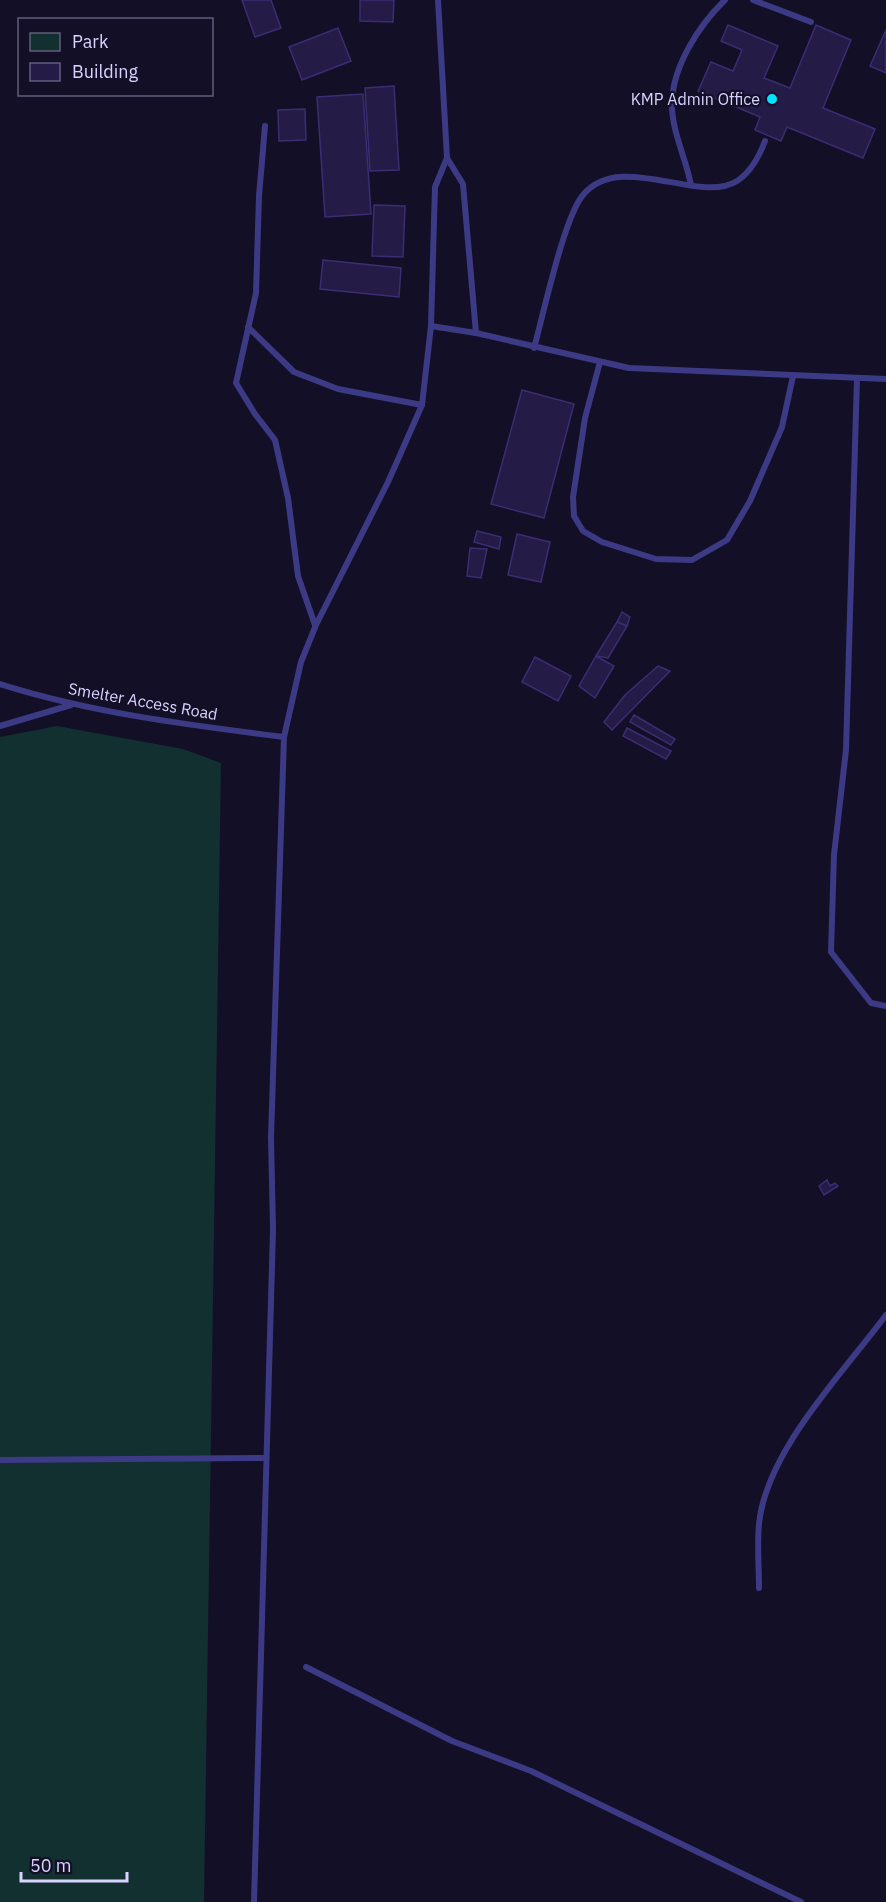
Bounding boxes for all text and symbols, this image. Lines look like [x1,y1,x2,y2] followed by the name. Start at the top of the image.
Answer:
[18,18,213,96] legend
[72,30,109,53] text: Park
[72,60,139,83] text: Building
[631,89,760,109] place label: KMP Admin Office
[765,92,779,106] marker: KMP Admin Office
[67,678,219,724] street label: Smelter Access Road
[21,1845,128,1883] scale bar
[30,1854,72,1877] text: 50 m

